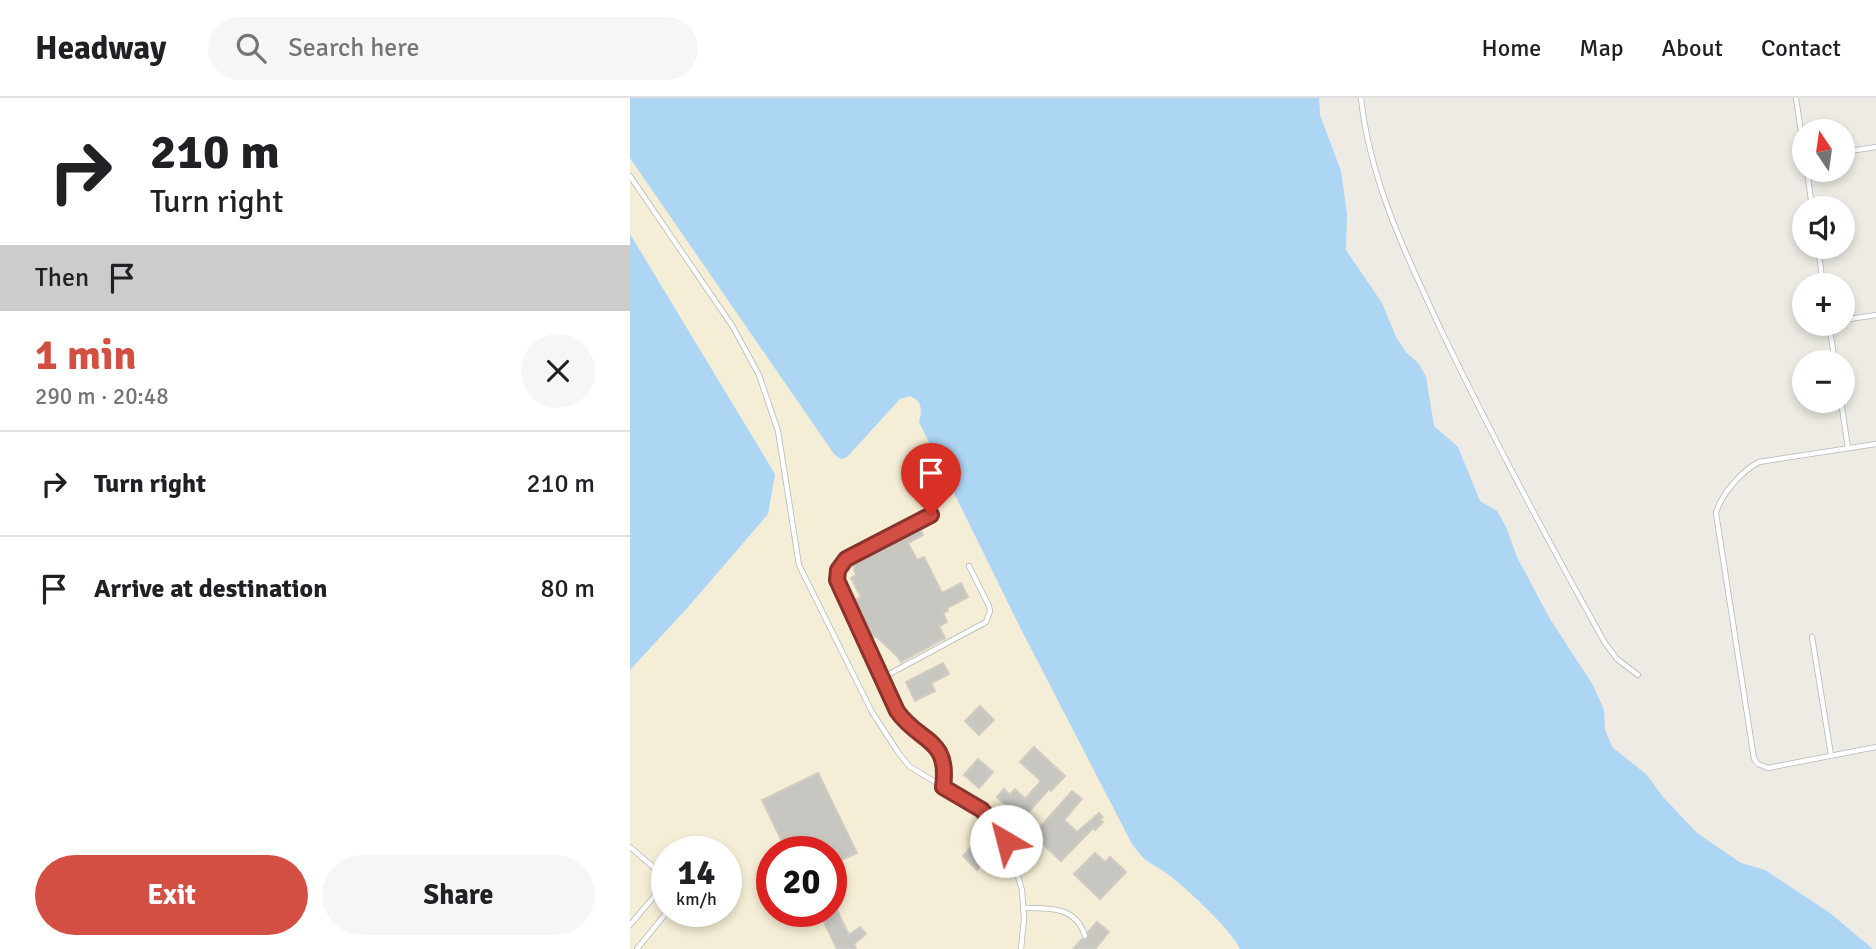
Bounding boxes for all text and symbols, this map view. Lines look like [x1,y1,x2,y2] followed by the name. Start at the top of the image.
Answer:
[208,17,698,80] search box
[35,28,166,69] text: Headway
[232,29,270,67] icon: search
[288,32,419,64] text: Search here
[1481,33,1541,63] text: Home
[1579,33,1624,63] text: Map
[1662,33,1723,63] text: About
[1761,33,1841,63] text: Contact
[1792,119,1855,182] north arrow
[1792,119,1855,413] map controls
[150,122,280,182] text: 210 m
[35,126,126,217] icon: right
[150,182,283,221] text: Turn right
[1792,196,1855,259] button: sound
[103,259,141,297] icon: arrive
[35,262,89,294] text: Then
[1792,273,1855,336] button: +
[35,330,136,381] text: 1 min
[521,334,595,408] button: close
[1792,350,1855,413] button: −
[35,382,169,411] text: 290 m · 20:48
[901,443,961,515] pin
[912,454,950,492] icon: arrive
[35,465,73,503] icon: right
[94,468,206,500] text: Turn right
[526,468,595,500] text: 210 m
[35,570,73,608] icon: arrive
[94,573,327,605] text: Arrive at destination
[540,573,595,605] text: 80 m
[969,804,1043,878] position arrow
[756,836,847,927] speed limit sign: 20
[678,851,715,894] text: 14
[35,855,308,935] button: Exit
[322,855,595,935] button: Share
[676,888,717,910] text: km/h

